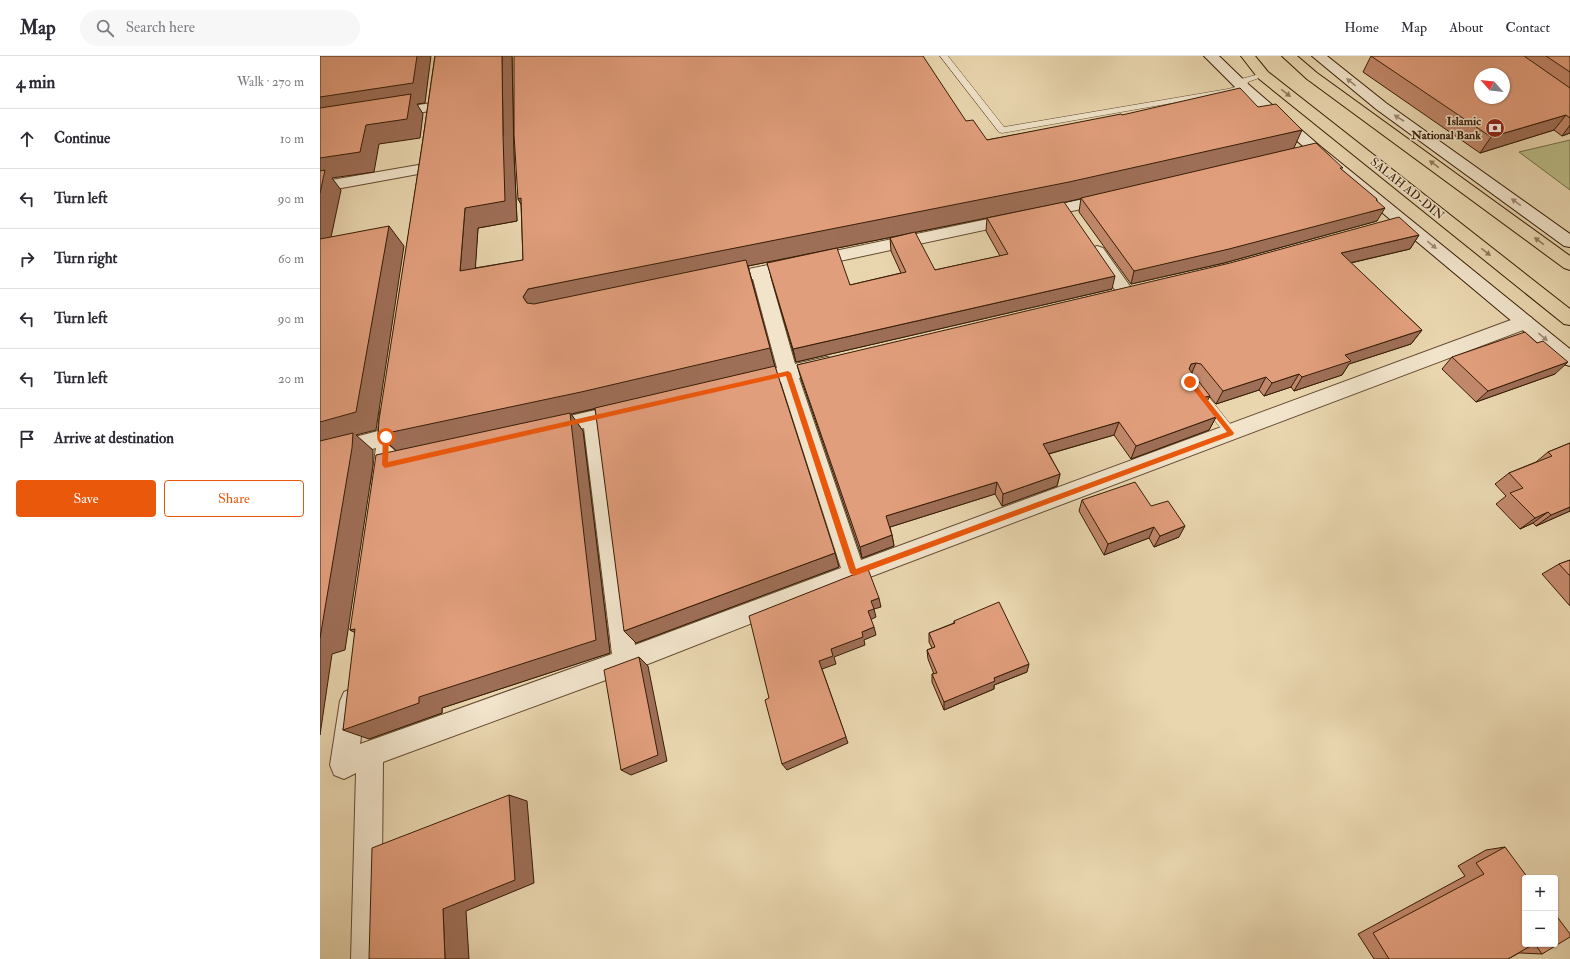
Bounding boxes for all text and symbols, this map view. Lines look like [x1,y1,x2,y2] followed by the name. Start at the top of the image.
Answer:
[80,10,360,46] search box
[20,16,56,40] text: Map
[94,17,116,39] icon: search
[126,18,195,37] text: Search here
[1344,19,1379,36] text: Home
[1401,19,1427,36] text: Map
[1449,19,1483,36] text: About
[1505,19,1550,36] text: Contact
[1474,68,1510,104] north arrow
[16,72,55,93] text: 4 min
[237,74,304,90] text: Walk · 270 m
[1345,77,1356,86] one-way arrow
[1280,88,1291,97] one-way arrow
[1410,114,1481,143] place label: Islamic National Bank
[1393,115,1405,122] one-way arrow
[1484,117,1506,139] bank icon: Islamic National Bank
[16,128,38,150] icon: ahead
[54,129,110,148] text: Continue
[280,131,304,147] text: 10 m
[1367,155,1447,224] street label: SALAH AD-DIN
[1429,160,1439,168] one-way arrow
[16,188,38,210] icon: left
[54,189,108,208] text: Turn left
[278,191,304,207] text: 90 m
[1510,198,1521,206] one-way arrow
[1533,237,1544,245] one-way arrow
[1427,241,1437,249] one-way arrow
[16,248,38,270] icon: right
[1480,248,1491,256] one-way arrow
[54,249,117,268] text: Turn right
[278,251,304,267] text: 60 m
[16,308,38,330] icon: left
[54,309,108,328] text: Turn left
[278,311,304,327] text: 90 m
[1538,332,1548,341] one-way arrow
[16,368,38,390] icon: left
[54,369,108,388] text: Turn left
[278,371,304,387] text: 20 m
[1181,373,1199,391] route end
[16,428,38,450] icon: arrive
[377,428,395,446] route start
[54,429,174,448] text: Arrive at destination
[16,480,156,517] button: Save
[164,480,304,517] button: Share
[1522,875,1558,947] map controls
[1522,875,1558,911] button: +
[1522,911,1558,947] button: −

